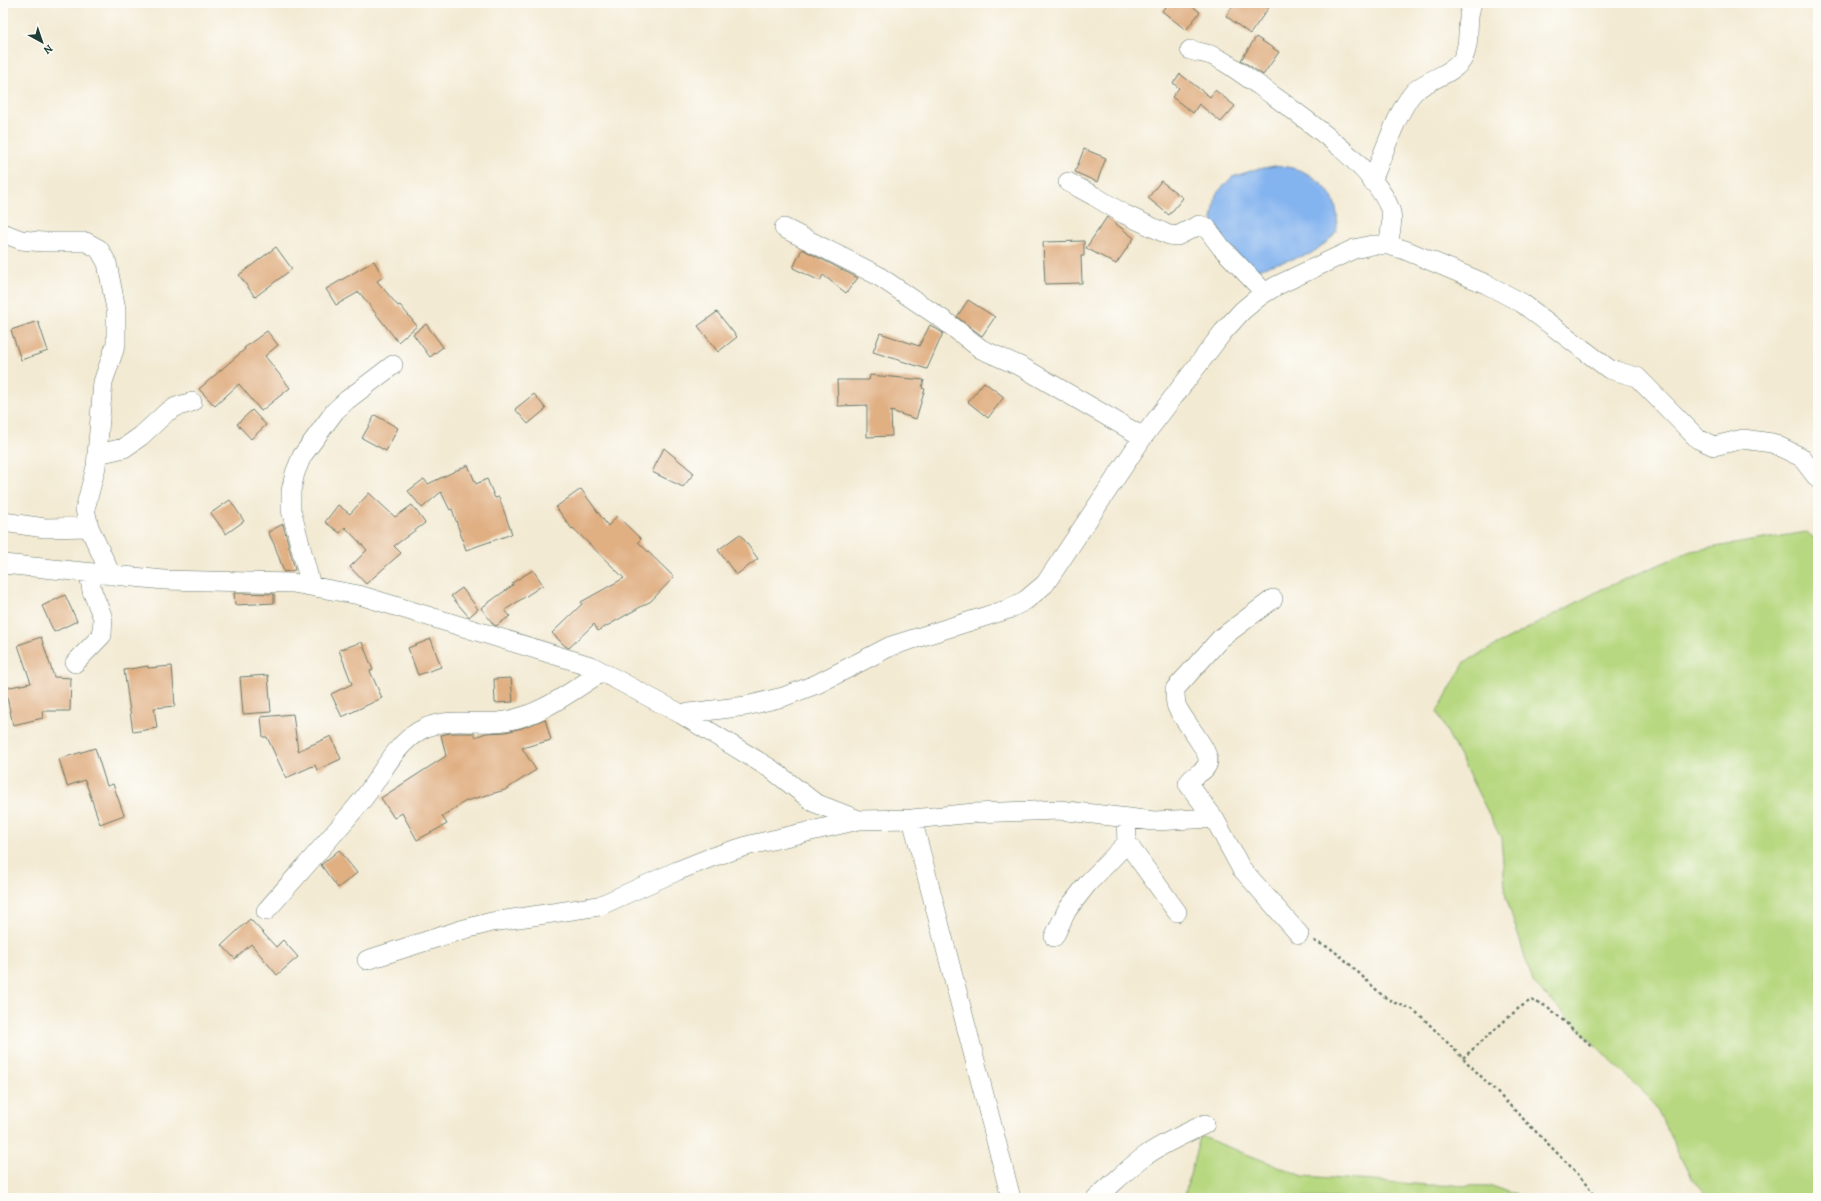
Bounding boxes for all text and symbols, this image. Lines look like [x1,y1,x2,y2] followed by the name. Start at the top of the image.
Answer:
[22,22,62,62] north arrow
[40,41,56,58] text: N

